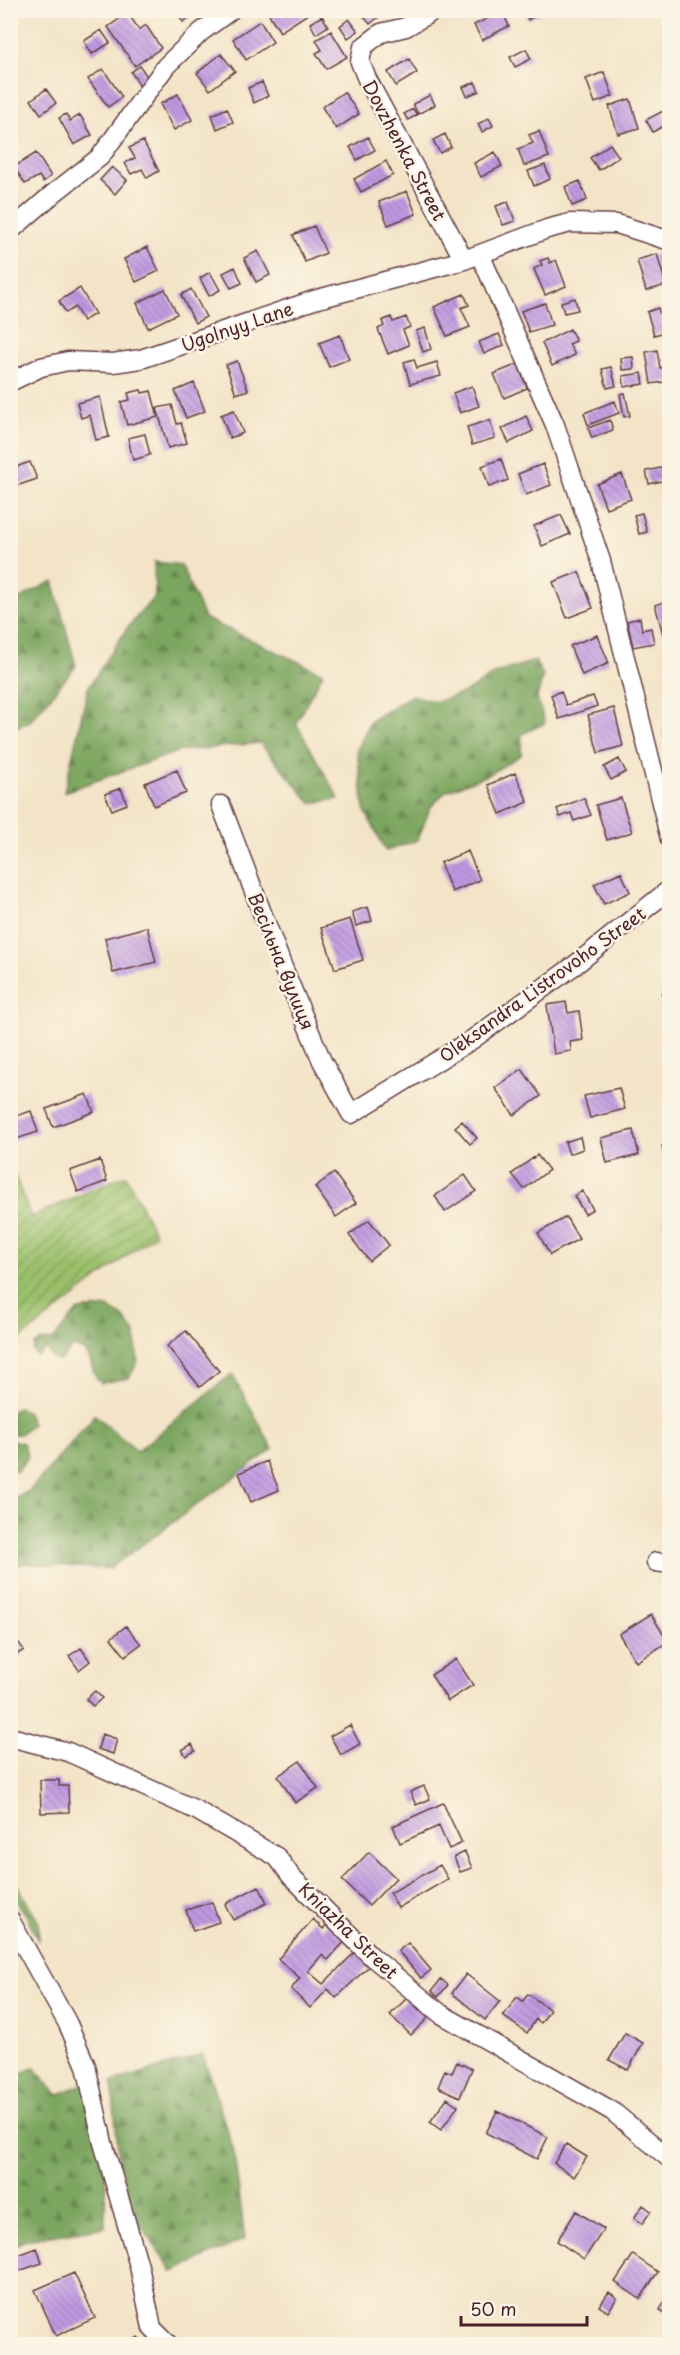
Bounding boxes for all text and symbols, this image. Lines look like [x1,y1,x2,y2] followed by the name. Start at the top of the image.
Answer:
[356,75,454,225] street label: Dovzhenka Street
[177,294,297,358] street label: Ugolnyy Lane
[242,888,322,1034] street label: Весільна вулиця
[433,900,651,1068] street label: Oleksandra Listrovoho Street
[293,1875,405,1985] street label: Kniazha Street
[461,2289,587,2327] scale bar
[470,2295,517,2322] text: 50 m

